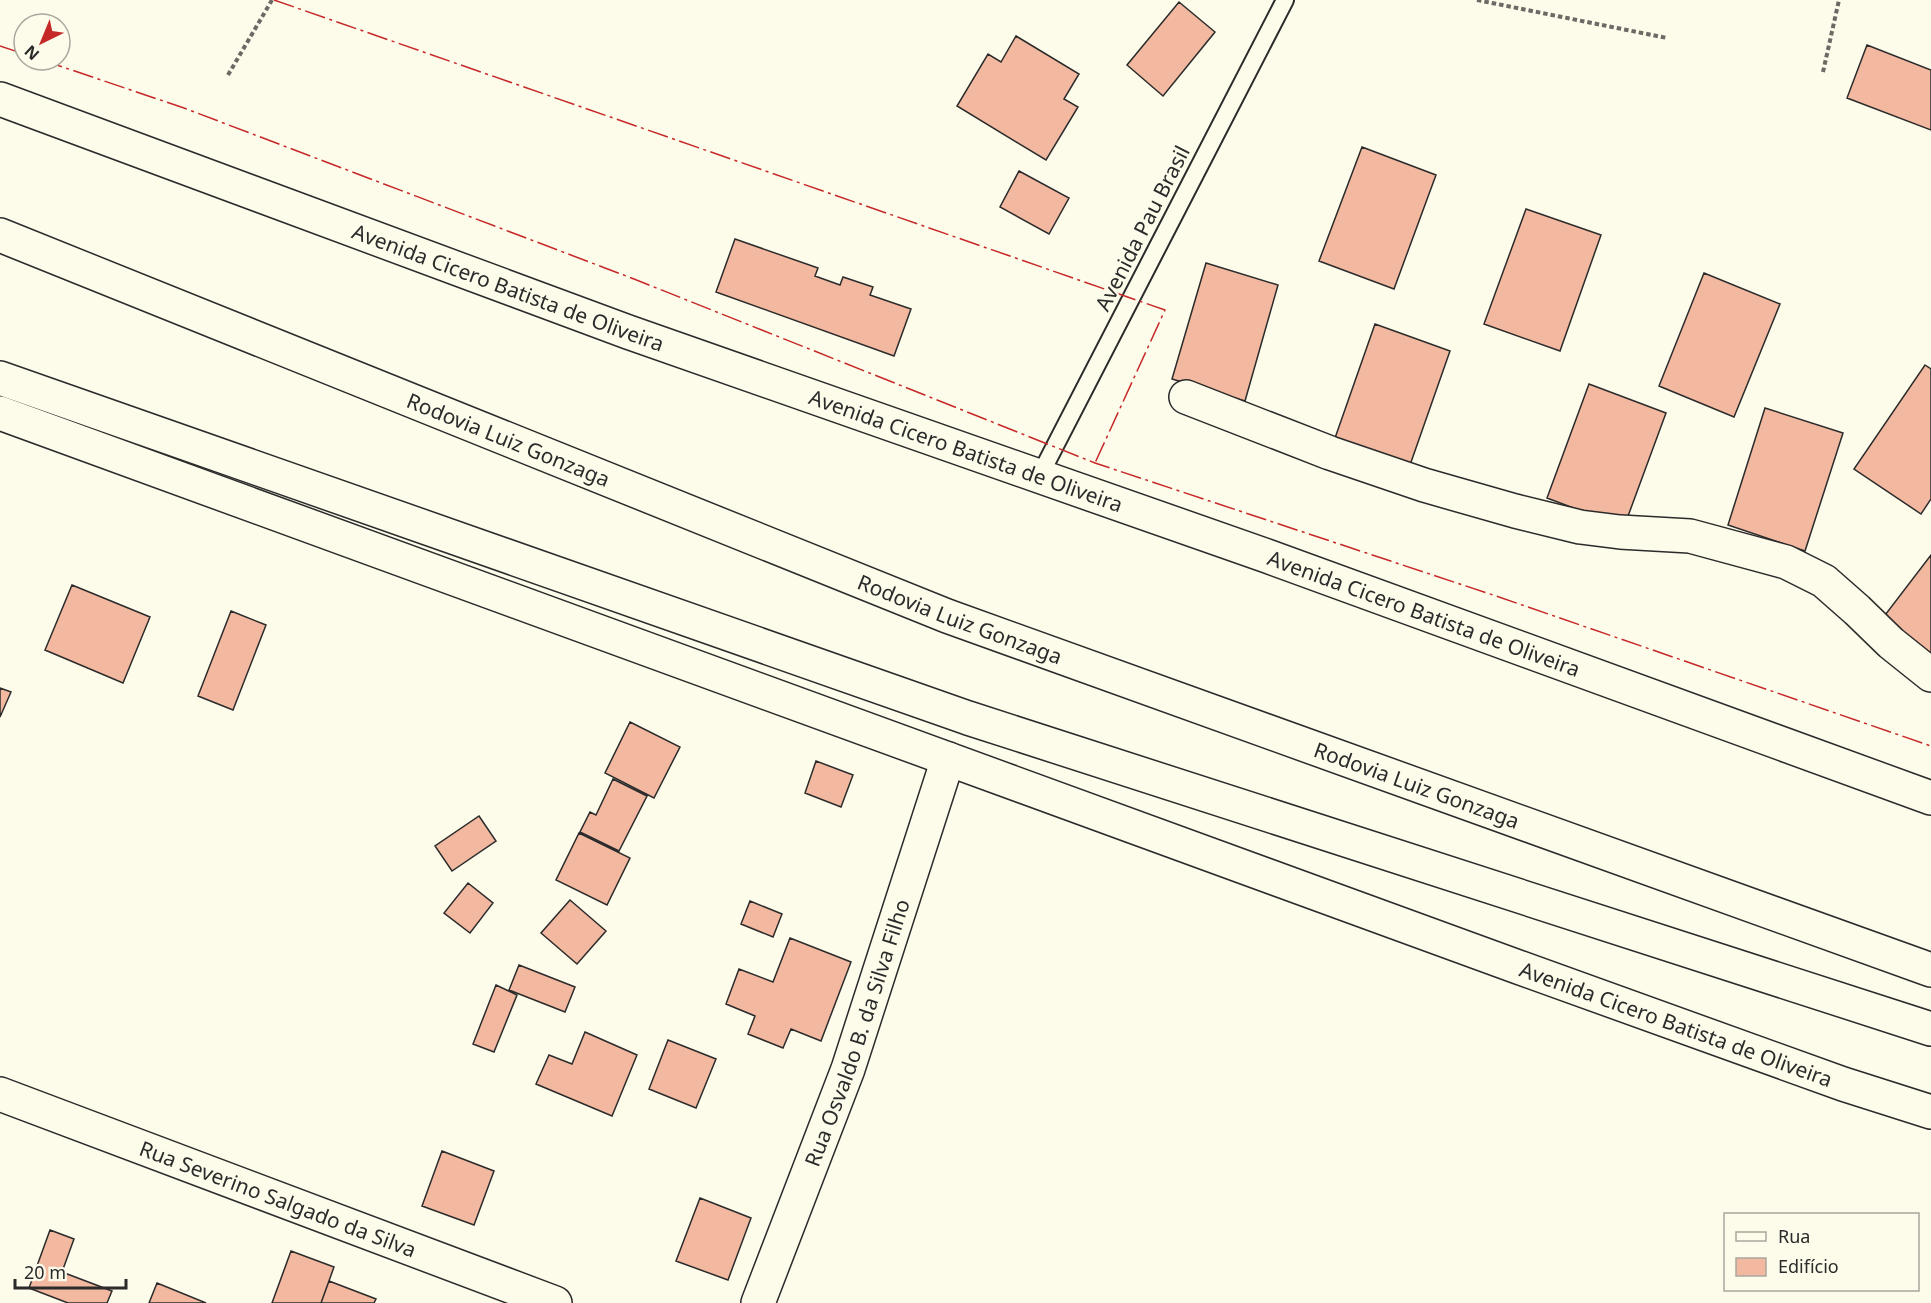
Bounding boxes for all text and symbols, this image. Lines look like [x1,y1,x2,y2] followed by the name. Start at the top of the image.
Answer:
[12,12,72,72] north arrow
[20,40,44,65] text: N
[1088,141,1196,315] street label: Avenida Pau Brasil
[348,217,668,358] street label: Avenida Cicero Batista de Oliveira
[805,383,1127,518] street label: Avenida Cicero Batista de Oliveira
[403,386,614,493] street label: Rodovia Luiz Gonzaga
[1264,543,1584,683] street label: Avenida Cicero Batista de Oliveira
[854,568,1066,670] street label: Rodovia Luiz Gonzaga
[1310,735,1523,835] street label: Rodovia Luiz Gonzaga
[798,895,916,1170] street label: Rua Osvaldo B. da Silva Filho
[1516,955,1836,1093] street label: Avenida Cicero Batista de Oliveira
[136,1134,420,1264] street label: Rua Severino Salgado da Silva
[1724,1213,1919,1291] legend
[1778,1224,1810,1248] text: Rua
[15,1252,126,1290] scale bar
[1778,1254,1839,1278] text: Edifício
[24,1260,66,1284] text: 20 m

